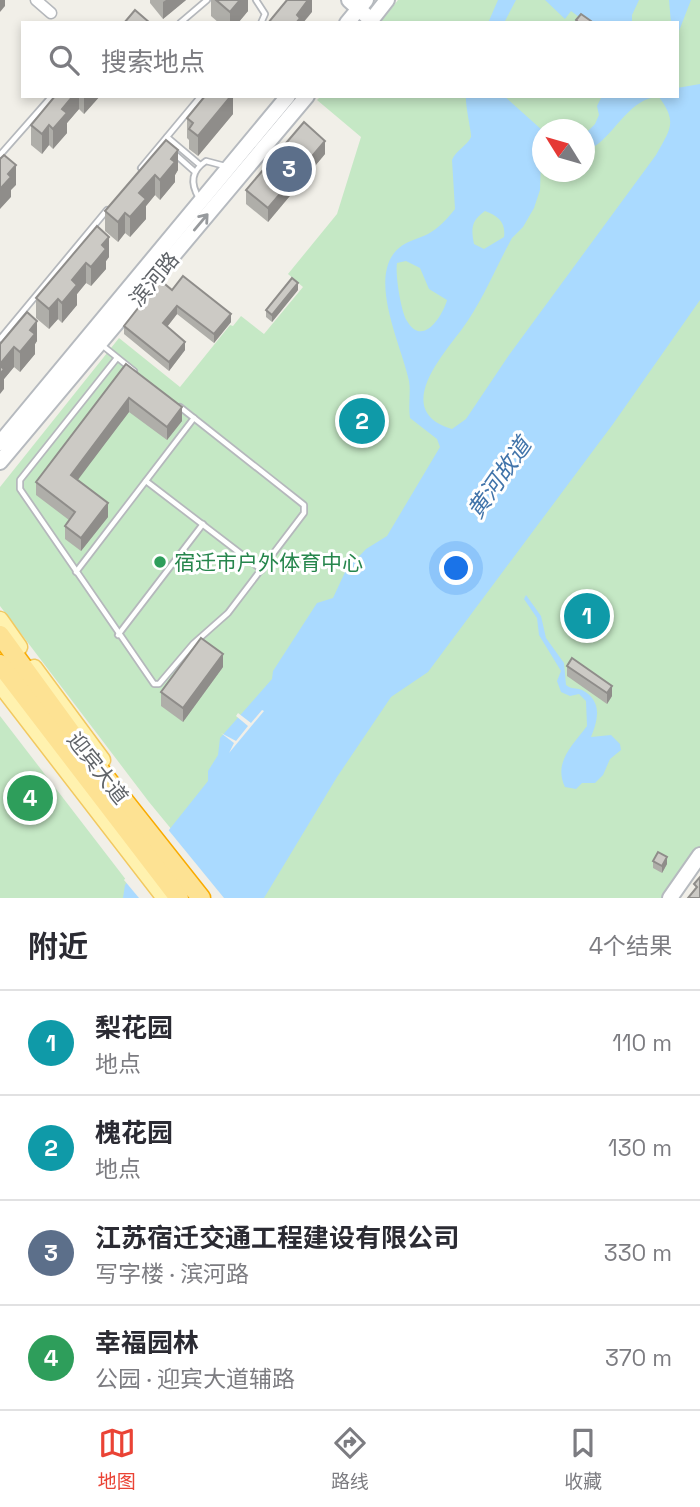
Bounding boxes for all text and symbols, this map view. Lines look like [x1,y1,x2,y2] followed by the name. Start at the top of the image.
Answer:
[21,21,679,98] search box
[45,41,83,79] icon: search
[101,45,205,79] text: 搜索地点
[532,119,595,182] north arrow
[266,143,312,195] pin: 3
[193,213,209,231] one-way arrow
[123,246,185,312] street label: 滨河路
[339,395,385,447] pin: 2
[460,429,539,524] water label: 黄河故道
[174,549,363,576] place label: 宿迁市户外体育中心
[439,551,473,585] your location
[152,554,168,570] marker: 宿迁市户外体育中心
[564,590,610,642] pin: 1
[62,727,134,809] street label: 迎宾大道
[7,772,53,824] pin: 4
[28,927,88,966] text: 附近
[589,931,672,961] text: 4个结果
[95,1011,173,1045] text: 梨花园
[46,1028,56,1058] text: 1
[612,1028,672,1058] text: 110 m
[95,1049,141,1079] text: 地点
[95,1116,173,1150] text: 槐花园
[44,1133,58,1163] text: 2
[608,1133,672,1163] text: 130 m
[95,1154,141,1184] text: 地点
[95,1221,459,1255] text: 江苏宿迁交通工程建设有限公司
[44,1238,58,1268] text: 3
[604,1238,672,1268] text: 330 m
[95,1259,249,1289] text: 写字楼 · 滨河路
[95,1326,199,1360] text: 幸福园林
[44,1343,58,1373] text: 4
[605,1343,672,1373] text: 370 m
[95,1364,295,1394] text: 公园 · 迎宾大道辅路
[98,1424,136,1494] tab: 地图
[331,1424,369,1494] tab: 路线
[564,1424,602,1494] tab: 收藏

